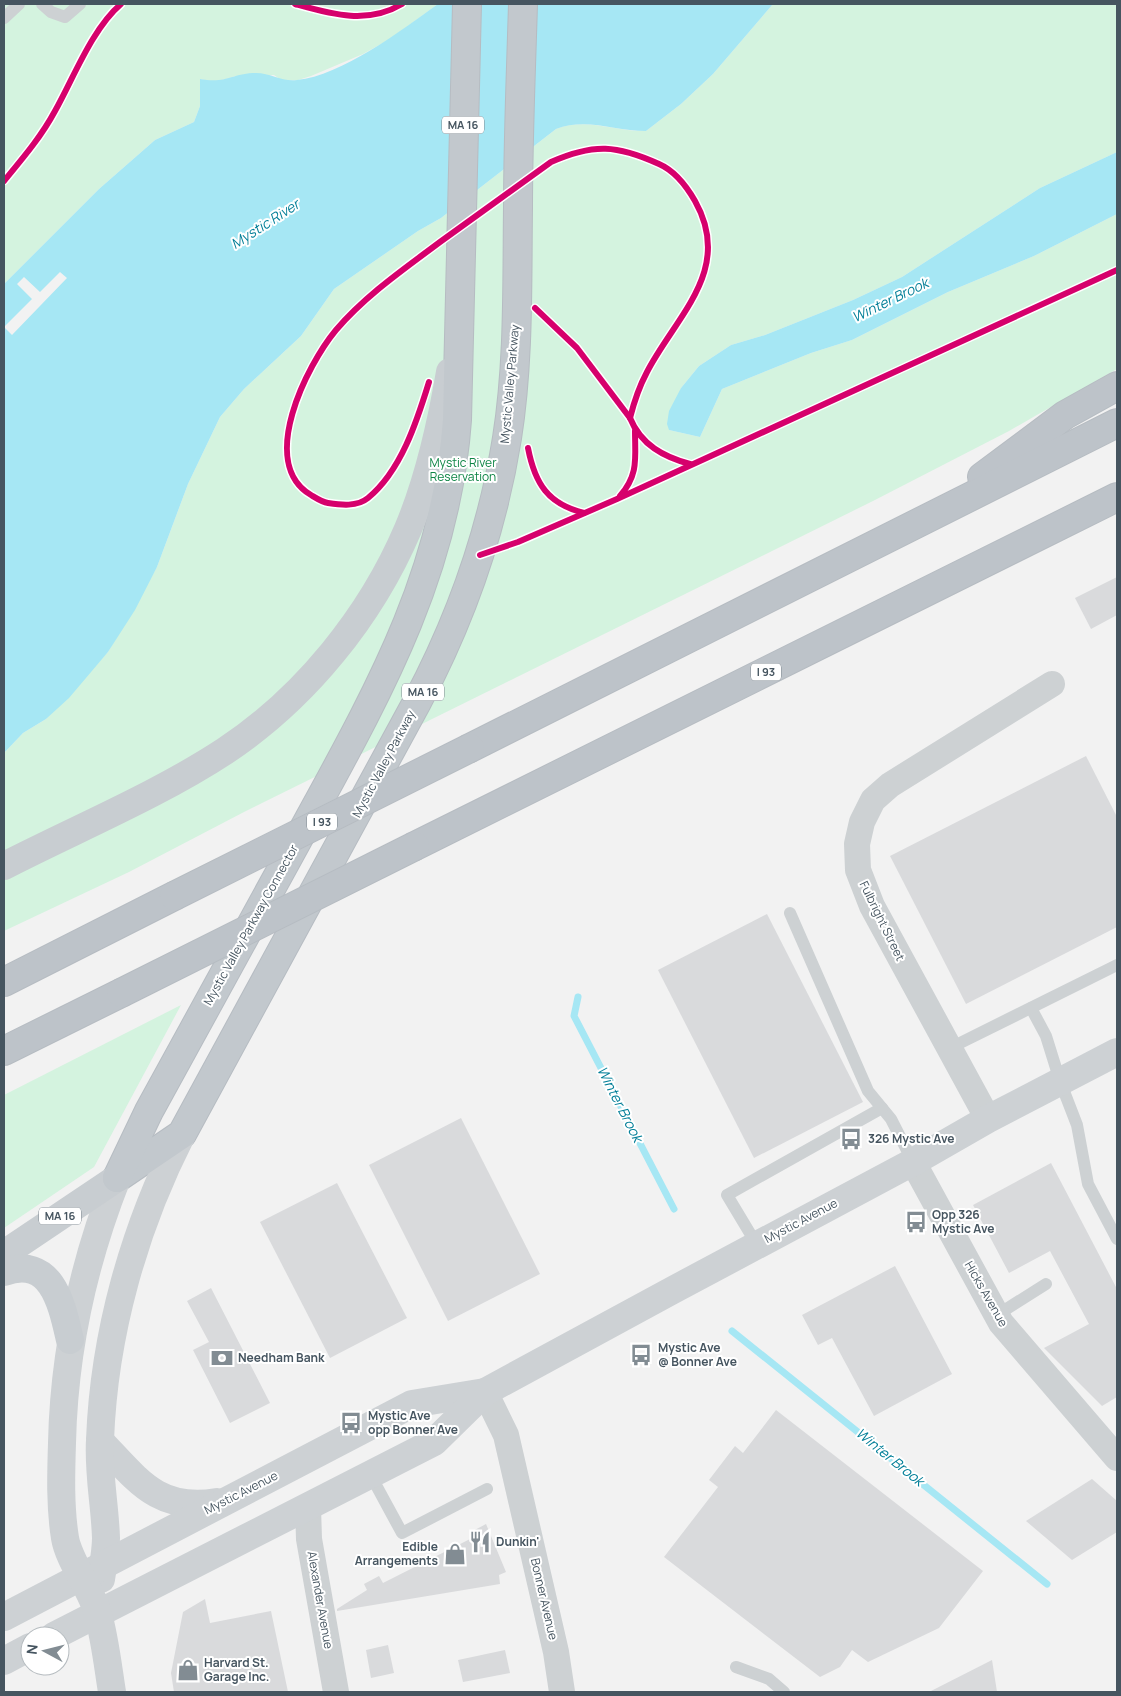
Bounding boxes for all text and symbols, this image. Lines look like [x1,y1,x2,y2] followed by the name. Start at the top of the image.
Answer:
[442,116,484,134] road number: MA 16
[227,193,304,253] water label: Mystic River
[848,272,933,326] water label: Winter Brook
[496,323,523,444] street label: Mystic Valley Parkway
[430,454,497,485] park label: Mystic River Reservation
[751,664,781,680] road number: I 93
[402,684,444,700] road number: MA 16
[348,706,419,820] street label: Mystic Valley Parkway
[307,814,337,830] road number: I 93
[199,841,302,1008] street label: Mystic Valley Parkway Connector
[856,878,909,964] street label: Fulbright Street
[593,1063,649,1147] water label: Winter Brook
[838,1126,864,1152] bus stop icon: 326 Mystic Ave
[868,1130,955,1147] place label: 326 Mystic Ave
[761,1194,840,1247] street label: Mystic Avenue
[932,1206,995,1237] place label: Opp 326 Mystic Ave
[39,1208,81,1224] road number: MA 16
[903,1209,929,1235] bus stop icon: Opp 326 Mystic Ave
[961,1258,1012,1330] street label: Hicks Avenue
[658,1339,737,1370] place label: Mystic Ave @ Bonner Ave
[628,1342,654,1368] bus stop icon: Mystic Ave @ Bonner Ave
[209,1345,235,1371] bank icon: Needham Bank
[238,1349,325,1366] place label: Needham Bank
[368,1407,458,1438] place label: Mystic Ave opp Bonner Ave
[338,1410,364,1436] bus stop icon: Mystic Ave opp Bonner Ave
[852,1423,930,1491] water label: Winter Brook
[201,1467,280,1518] street label: Mystic Avenue
[467,1529,493,1555] restaurant icon: Dunkin'
[496,1533,539,1550] place label: Dunkin'
[355,1538,438,1569] place label: Edible Arrangements
[442,1541,468,1567] shop icon: Edible Arrangements
[304,1550,337,1650] street label: Alexander Avenue
[527,1556,562,1641] street label: Bonner Avenue
[20,1626,70,1676] north arrow
[22,1643,42,1656] text: N
[204,1654,269,1685] place label: Harvard St. Garage Inc.
[175,1657,201,1683] shop icon: Harvard St. Garage Inc.

